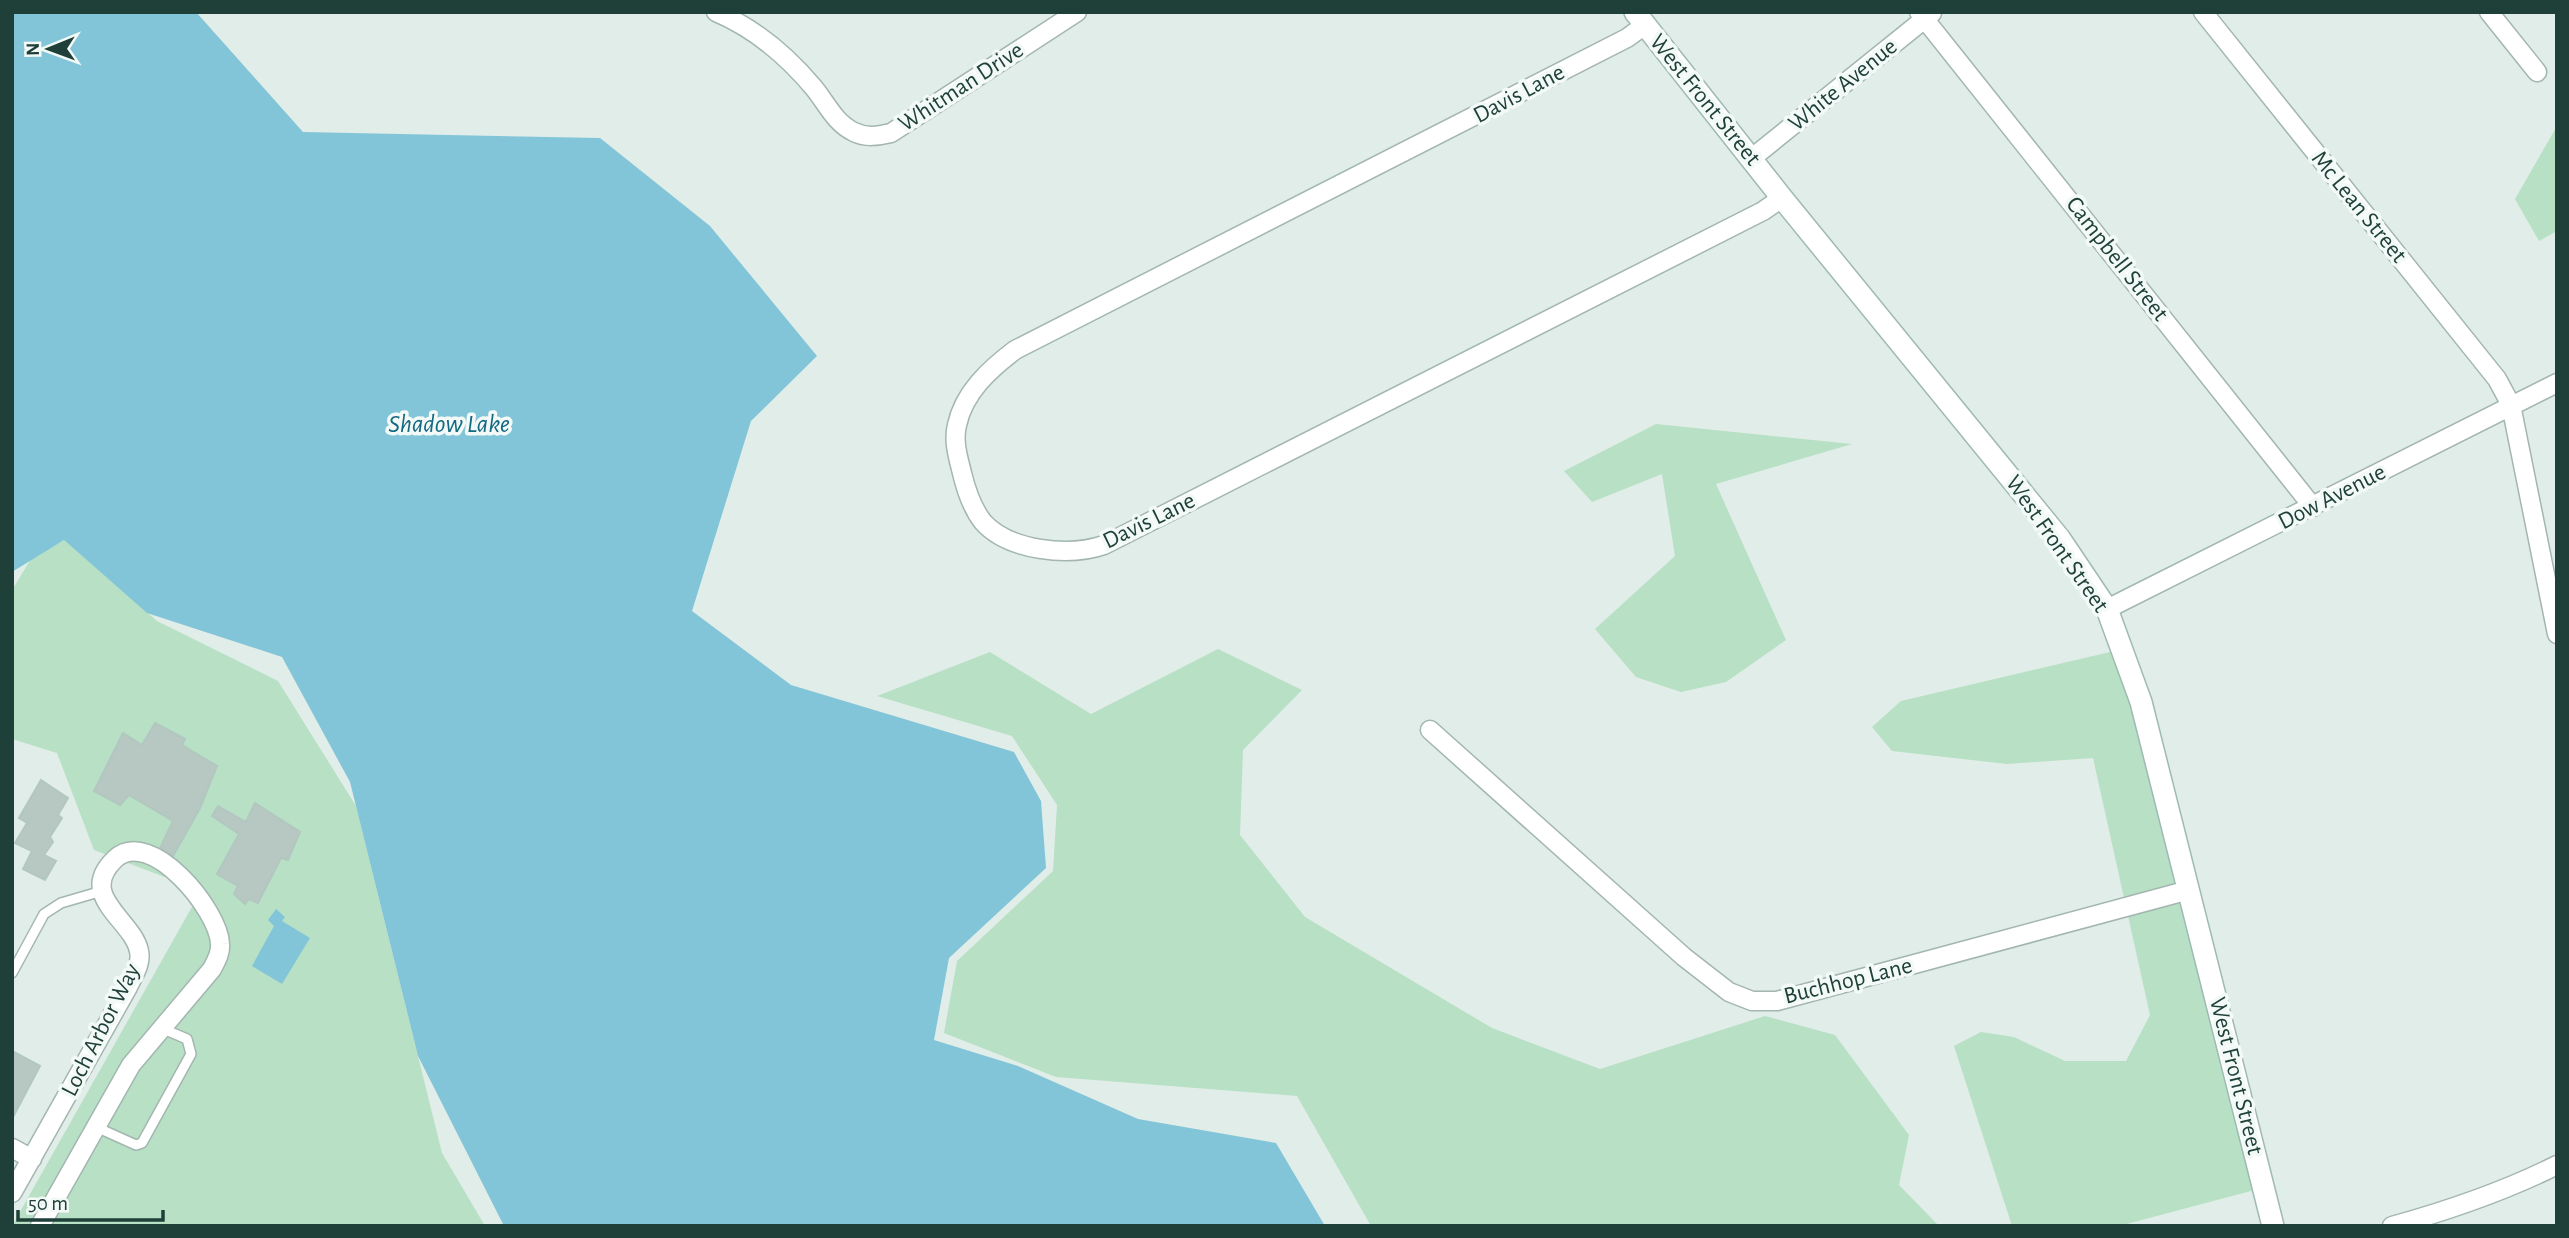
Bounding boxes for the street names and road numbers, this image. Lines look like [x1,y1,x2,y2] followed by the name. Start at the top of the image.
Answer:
[1645,30,1765,170] street label: West Front Street
[1784,34,1902,136] street label: White Avenue
[894,38,1028,136] street label: Whitman Drive
[1469,60,1569,128] street label: Davis Lane
[2307,147,2411,268] street label: Mc Lean Street
[2061,192,2173,326] street label: Campbell Street
[2274,460,2390,534] street label: Dow Avenue
[2001,471,2113,617] street label: West Front Street
[1099,488,1199,554] street label: Davis Lane
[1781,953,1915,1009] street label: Buchhop Lane
[57,960,145,1100] street label: Loch Arbor Way
[2205,995,2267,1157] street label: West Front Street

